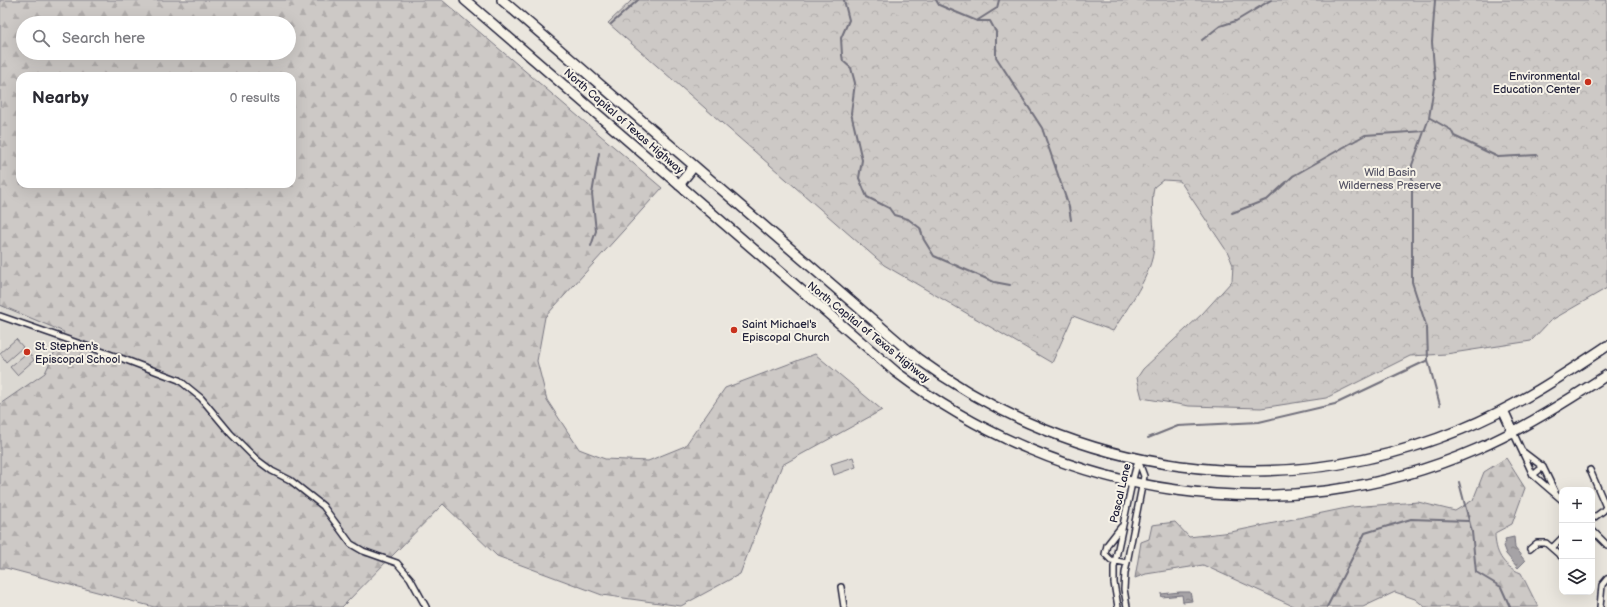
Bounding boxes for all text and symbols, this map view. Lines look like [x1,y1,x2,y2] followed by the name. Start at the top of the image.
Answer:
[16,16,296,60] search box
[30,27,52,49] icon: search
[62,29,145,48] text: Search here
[561,66,686,177] street label: North Capital of Texas Highway
[1493,70,1581,96] place label: Environmental Education Center
[1583,77,1593,87] marker: Environmental Education Center
[32,88,89,108] text: Nearby
[230,90,280,106] text: 0 results
[1339,166,1442,192] park label: Wild Basin Wilderness Preserve
[805,279,933,386] street label: North Capital of Texas Highway
[742,318,829,344] place label: Saint Michael's Episcopal Church
[729,325,739,335] marker: Saint Michael's Episcopal Church
[35,340,120,366] place label: St. Stephen's Episcopal School
[22,347,32,357] marker: St. Stephen's Episcopal School
[1107,462,1134,524] street label: Pascal Lane
[1559,487,1595,595] map controls
[1559,487,1595,523] button: +
[1559,523,1595,559] button: −
[1559,559,1595,595] button: layers

